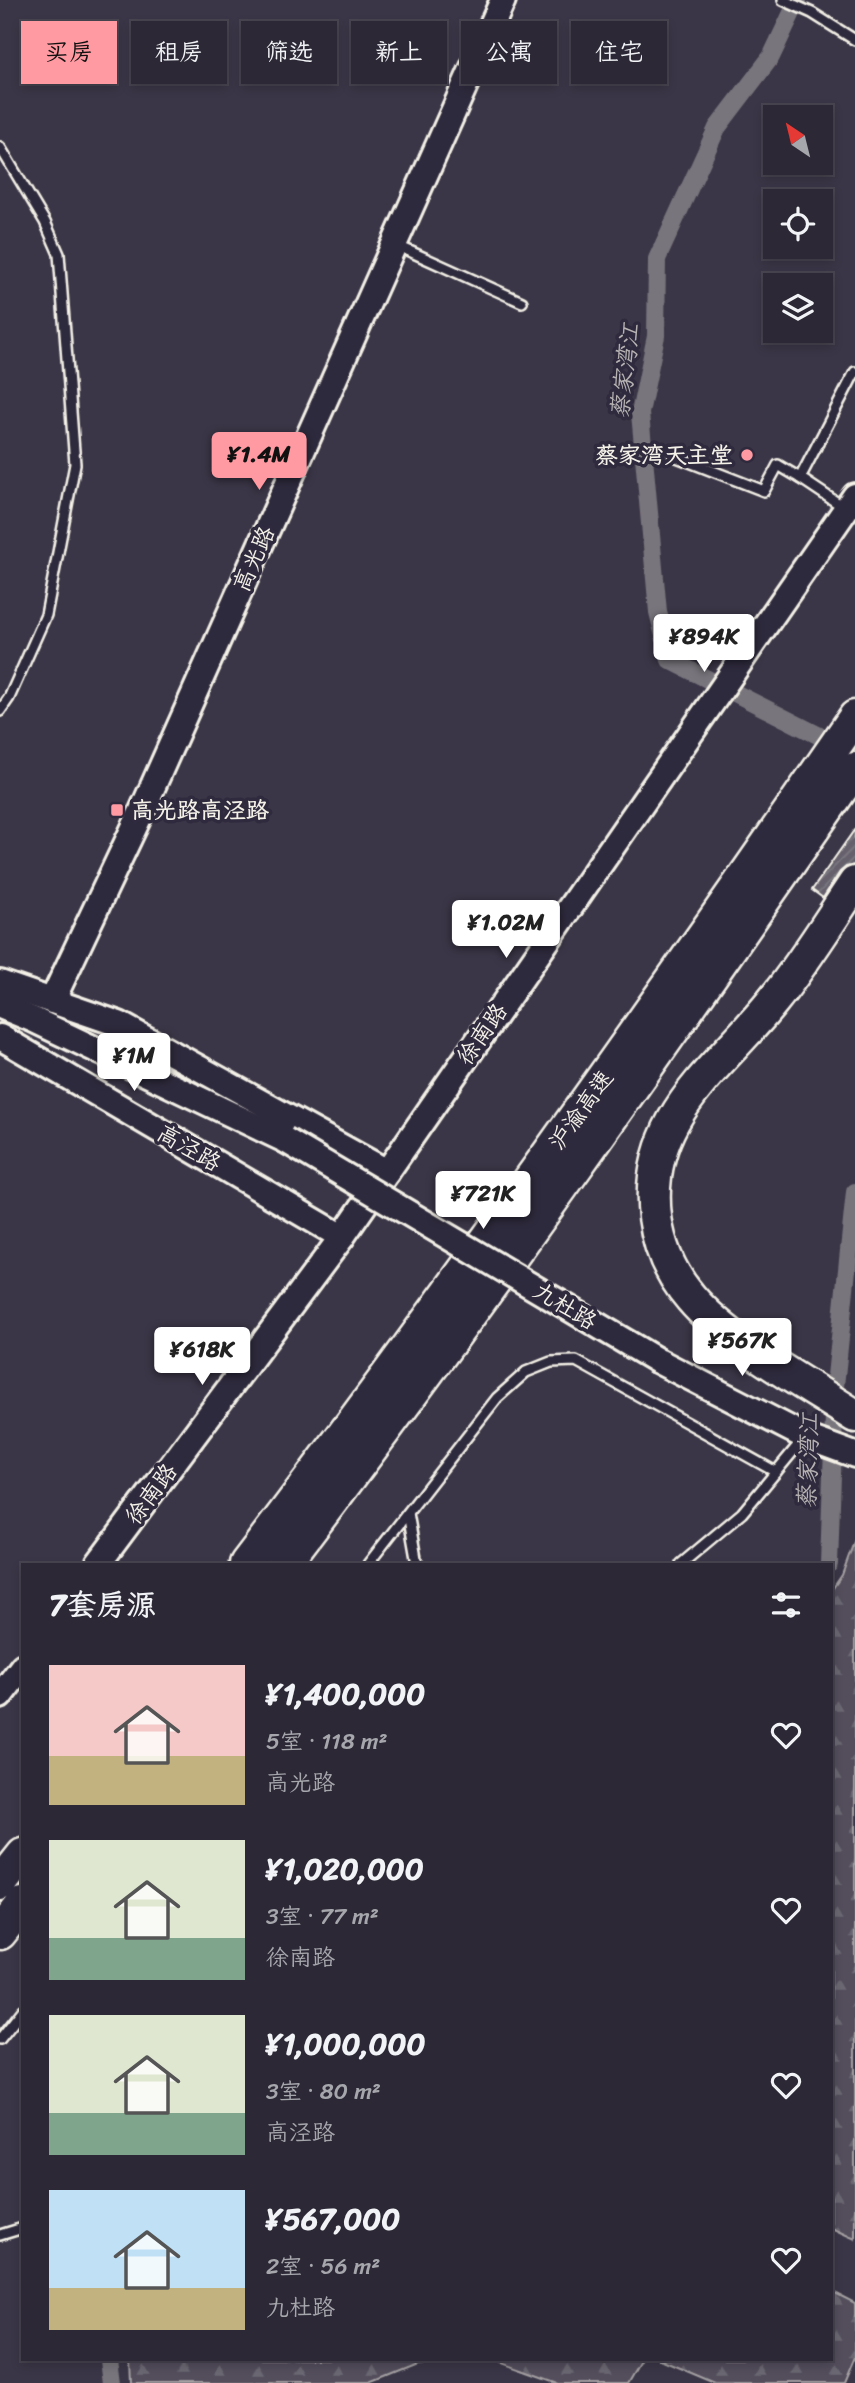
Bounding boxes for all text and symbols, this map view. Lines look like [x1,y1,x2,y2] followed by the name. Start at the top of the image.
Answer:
[21,21,117,84] chip: 买房
[131,21,227,84] chip: 租房
[241,21,337,84] chip: 筛选
[351,21,447,84] chip: 新上
[461,21,557,84] chip: 公寓
[571,21,667,84] chip: 住宅
[763,105,833,175] north arrow
[763,105,833,343] map controls
[763,189,833,259] button: locate
[763,273,833,343] button: layers
[598,320,652,421] water label: 蔡家湾江
[210,433,308,492] pin: ¥1.4M
[228,434,290,475] text: ¥1.4M
[595,435,733,476] place label: 蔡家湾天主堂
[739,447,755,463] marker: 蔡家湾天主堂
[221,519,287,599] street label: 高光路
[655,614,753,674] pin: ¥894K
[669,616,739,657] text: ¥894K
[131,790,269,831] place label: 高光路高泾路
[109,802,125,818] marker: 高光路高泾路
[449,900,563,960] pin: ¥1.02M
[468,902,544,943] text: ¥1.02M
[445,994,519,1074] street label: 徐南路
[100,1034,168,1093] pin: ¥1M
[113,1035,155,1076] text: ¥1M
[537,1061,625,1159] street label: 沪渝高速
[149,1113,229,1183] street label: 高泾路
[434,1172,532,1231] pin: ¥721K
[451,1173,515,1214] text: ¥721K
[525,1271,605,1341] street label: 九杜路
[693,1318,791,1378] pin: ¥567K
[709,1320,776,1361] text: ¥567K
[153,1328,251,1387] pin: ¥618K
[170,1329,234,1370] text: ¥618K
[785,1411,831,1510] water label: 蔡家湾江
[114,1454,188,1534] street label: 徐南路
[49,1578,156,1632] text: 7套房源
[767,1586,805,1624] icon: filters
[266,1667,425,1721] text: ¥1,400,000
[105,1693,189,1777] icon: home
[767,1716,805,1754] icon: heart
[266,1721,387,1762] text: 5室 · 118 m²
[266,1762,335,1803] text: 高光路
[266,1842,424,1896] text: ¥1,020,000
[105,1868,189,1952] icon: home
[767,1891,805,1929] icon: heart
[266,1896,379,1937] text: 3室 · 77 m²
[266,1937,335,1978] text: 徐南路
[266,2017,425,2071] text: ¥1,000,000
[105,2043,189,2127] icon: home
[767,2066,805,2104] icon: heart
[266,2071,381,2112] text: 3室 · 80 m²
[266,2112,335,2153] text: 高泾路
[266,2192,400,2246] text: ¥567,000
[105,2218,189,2302] icon: home
[767,2241,805,2279] icon: heart
[266,2246,380,2287] text: 2室 · 56 m²
[266,2287,335,2328] text: 九杜路

